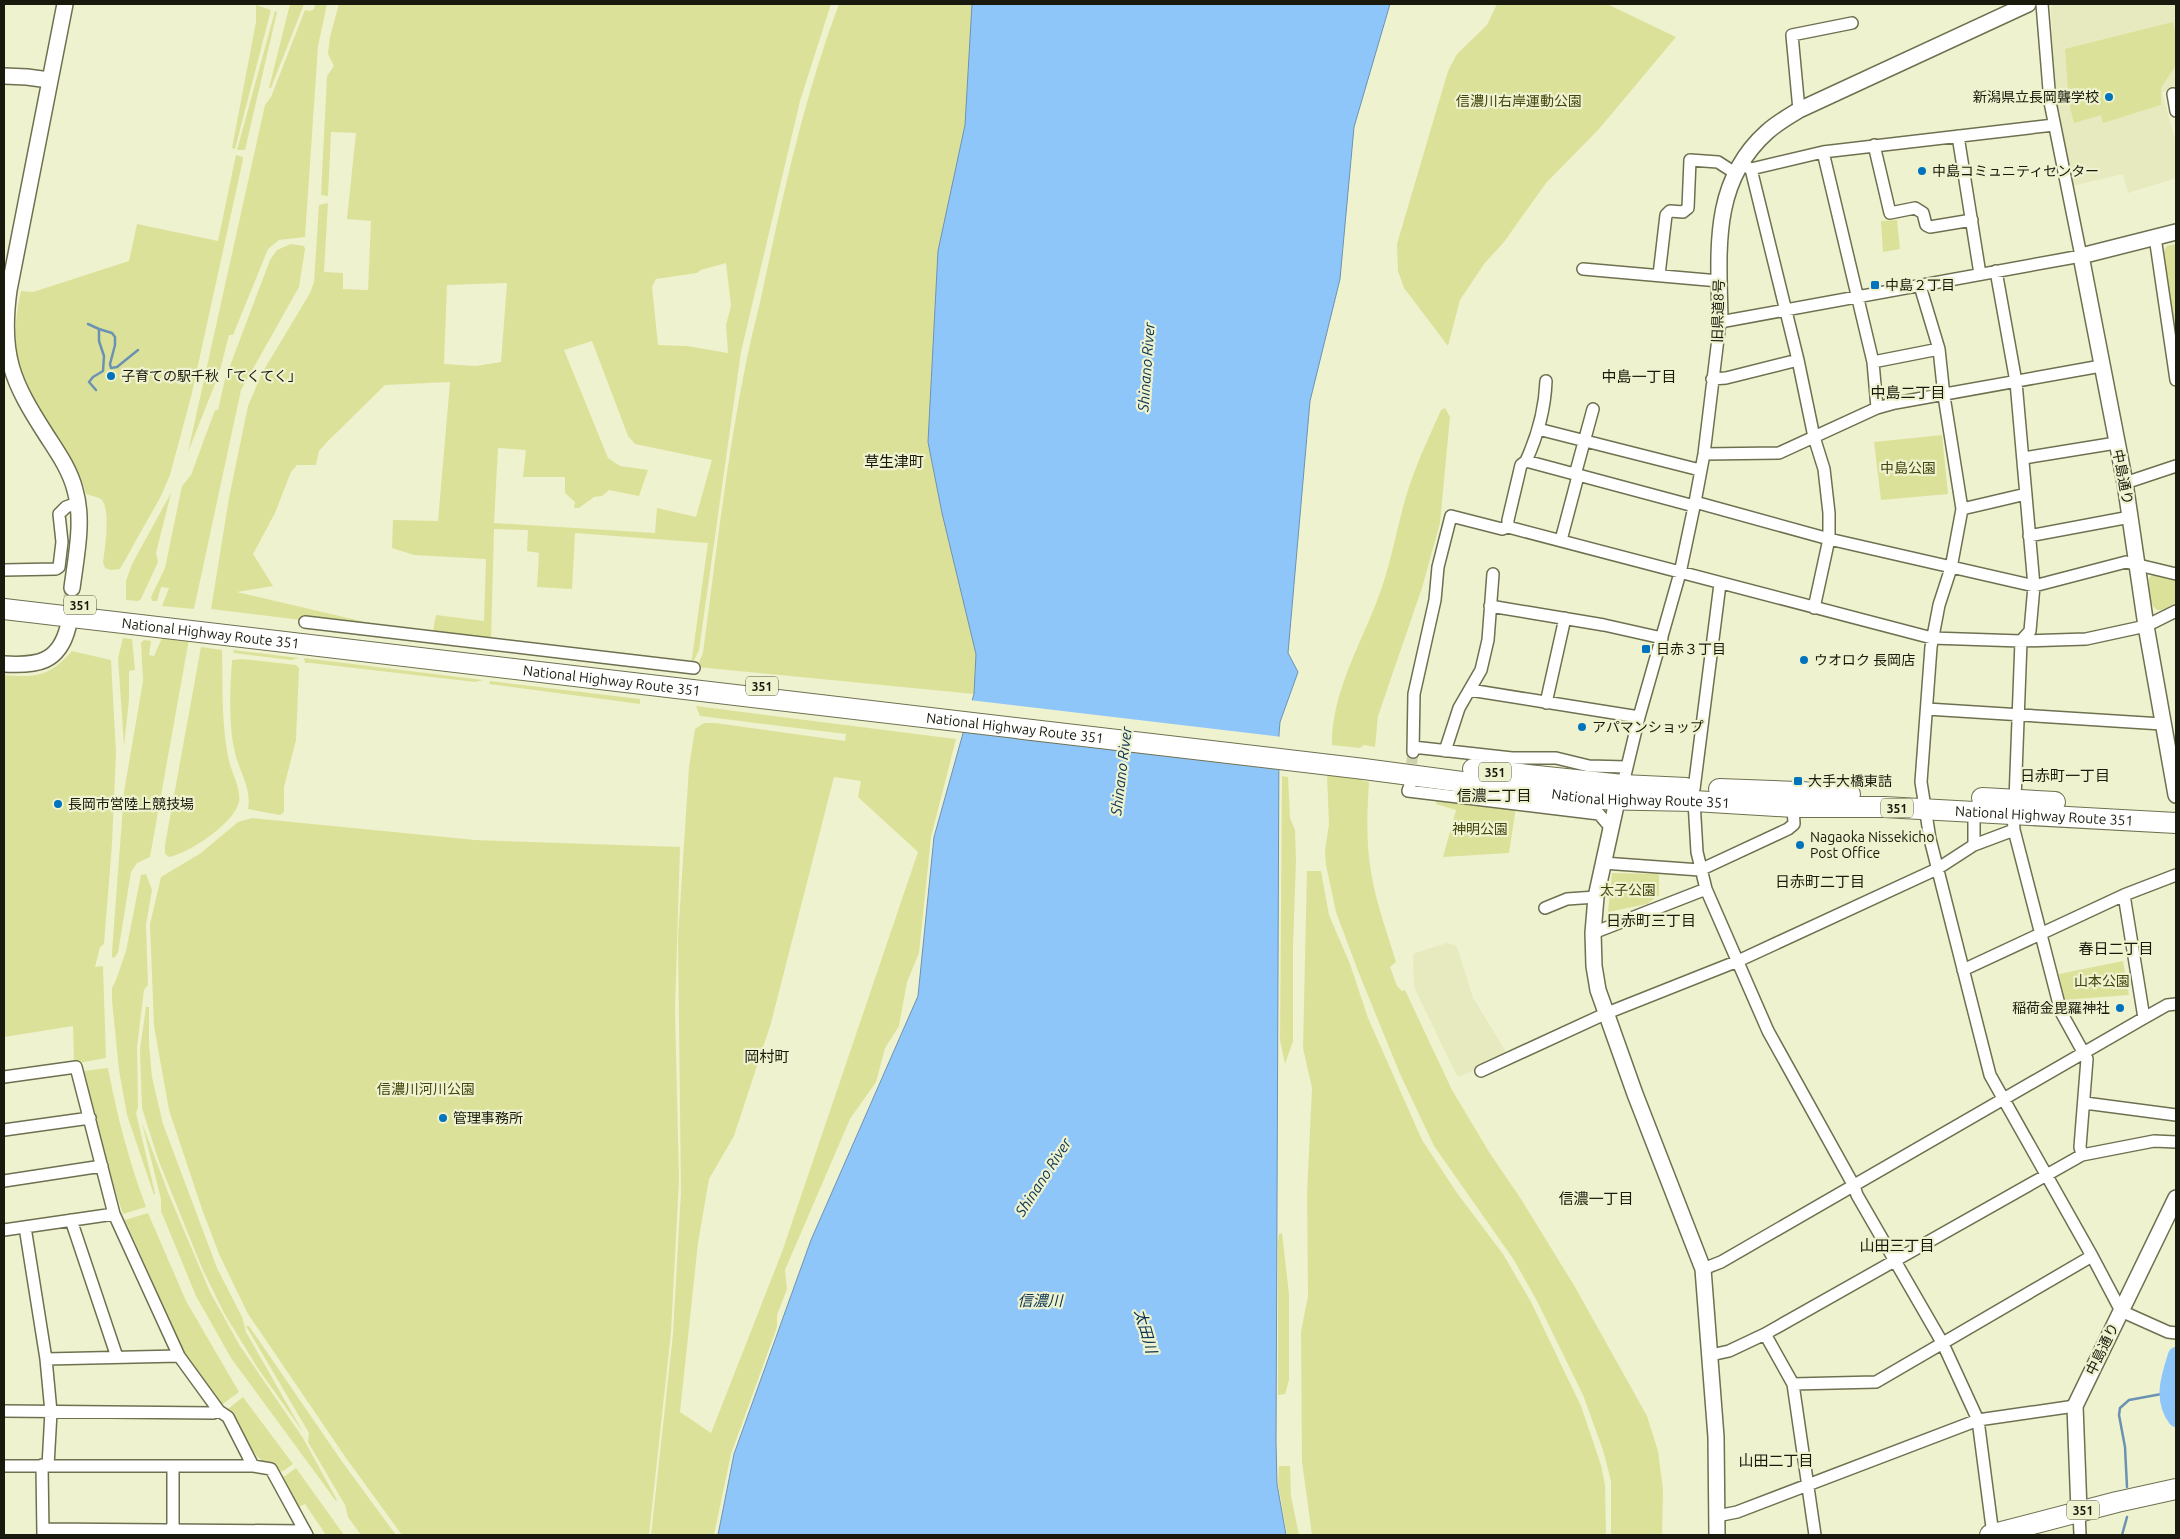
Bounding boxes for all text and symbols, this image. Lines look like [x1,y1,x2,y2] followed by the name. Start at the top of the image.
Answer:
[1973,89,2099,105] place label: 新潟県立長岡聾学校
[2103,91,2115,103] marker: 新潟県立長岡聾学校
[1456,93,1582,109] park label: 信濃川右岸運動公園
[1932,163,2099,179] place label: 中島コミュニティセンター
[1916,165,1928,177] marker: 中島コミュニティセンター
[1885,277,1955,293] place label: 中島２丁目
[1709,279,1727,343] street label: 旧県道8号
[1869,279,1881,291] marker: 中島２丁目
[1134,321,1158,413] water label: Shinano River
[121,368,302,384] place label: 子育ての駅千秋「てくてく」
[1601,368,1677,385] district label: 中島一丁目
[105,370,117,382] marker: 子育ての駅千秋「てくてく」
[1870,384,1946,401] district label: 中島二丁目
[2110,448,2136,506] street label: 中島通り
[864,453,924,470] district label: 草生津町
[1880,460,1936,476] park label: 中島公園
[64,596,96,614] road number: 351
[121,615,300,652] street label: National Highway Route 351
[1656,641,1726,657] place label: 日赤３丁目
[1640,643,1652,655] marker: 日赤３丁目
[1814,652,1915,668] place label: ウオロク 長岡店
[1798,654,1810,666] marker: ウオロク 長岡店
[522,662,701,699] street label: National Highway Route 351
[746,676,778,696] road number: 351
[925,710,1105,746] street label: National Highway Route 351
[1592,719,1704,735] place label: アパマンショップ
[1576,721,1588,733] marker: アパマンショップ
[1107,724,1135,817] water label: Shinano River
[1479,762,1511,782] road number: 351
[2020,767,2110,784] district label: 日赤町一丁目
[1808,773,1892,789] place label: 大手大橋東詰
[1792,775,1804,787] marker: 大手大橋東詰
[1551,786,1730,811] street label: National Highway Route 351
[1456,787,1532,804] district label: 信濃二丁目
[68,796,194,812] place label: 長岡市営陸上競技場
[52,798,64,810] marker: 長岡市営陸上競技場
[1881,798,1913,818] road number: 351
[1955,803,2134,829] street label: National Highway Route 351
[1452,821,1508,837] park label: 神明公園
[1810,829,1935,861] place label: Nagaoka Nissekicho Post Office
[1794,839,1806,851] marker: Nagaoka Nissekicho Post Office
[1775,873,1865,890] district label: 日赤町二丁目
[1600,882,1656,898] park label: 太子公園
[1606,912,1696,929] district label: 日赤町三丁目
[2078,940,2154,957] district label: 春日二丁目
[2074,973,2130,989] park label: 山本公園
[2012,1000,2110,1016] place label: 稲荷金毘羅神社
[2114,1002,2126,1014] marker: 稲荷金毘羅神社
[744,1048,790,1065] district label: 岡村町
[377,1081,475,1097] park label: 信濃川河川公園
[453,1110,523,1126] place label: 管理事務所
[437,1112,449,1124] marker: 管理事務所
[1011,1134,1075,1220] water label: Shinano River
[1558,1190,1634,1207] district label: 信濃一丁目
[1859,1237,1935,1254] district label: 山田三丁目
[1017,1292,1064,1309] water label: 信濃川
[1132,1307,1161,1357] water label: 太田川
[2083,1320,2121,1378] street label: 中島通り
[1738,1452,1814,1469] district label: 山田二丁目
[2067,1500,2099,1520] road number: 351

